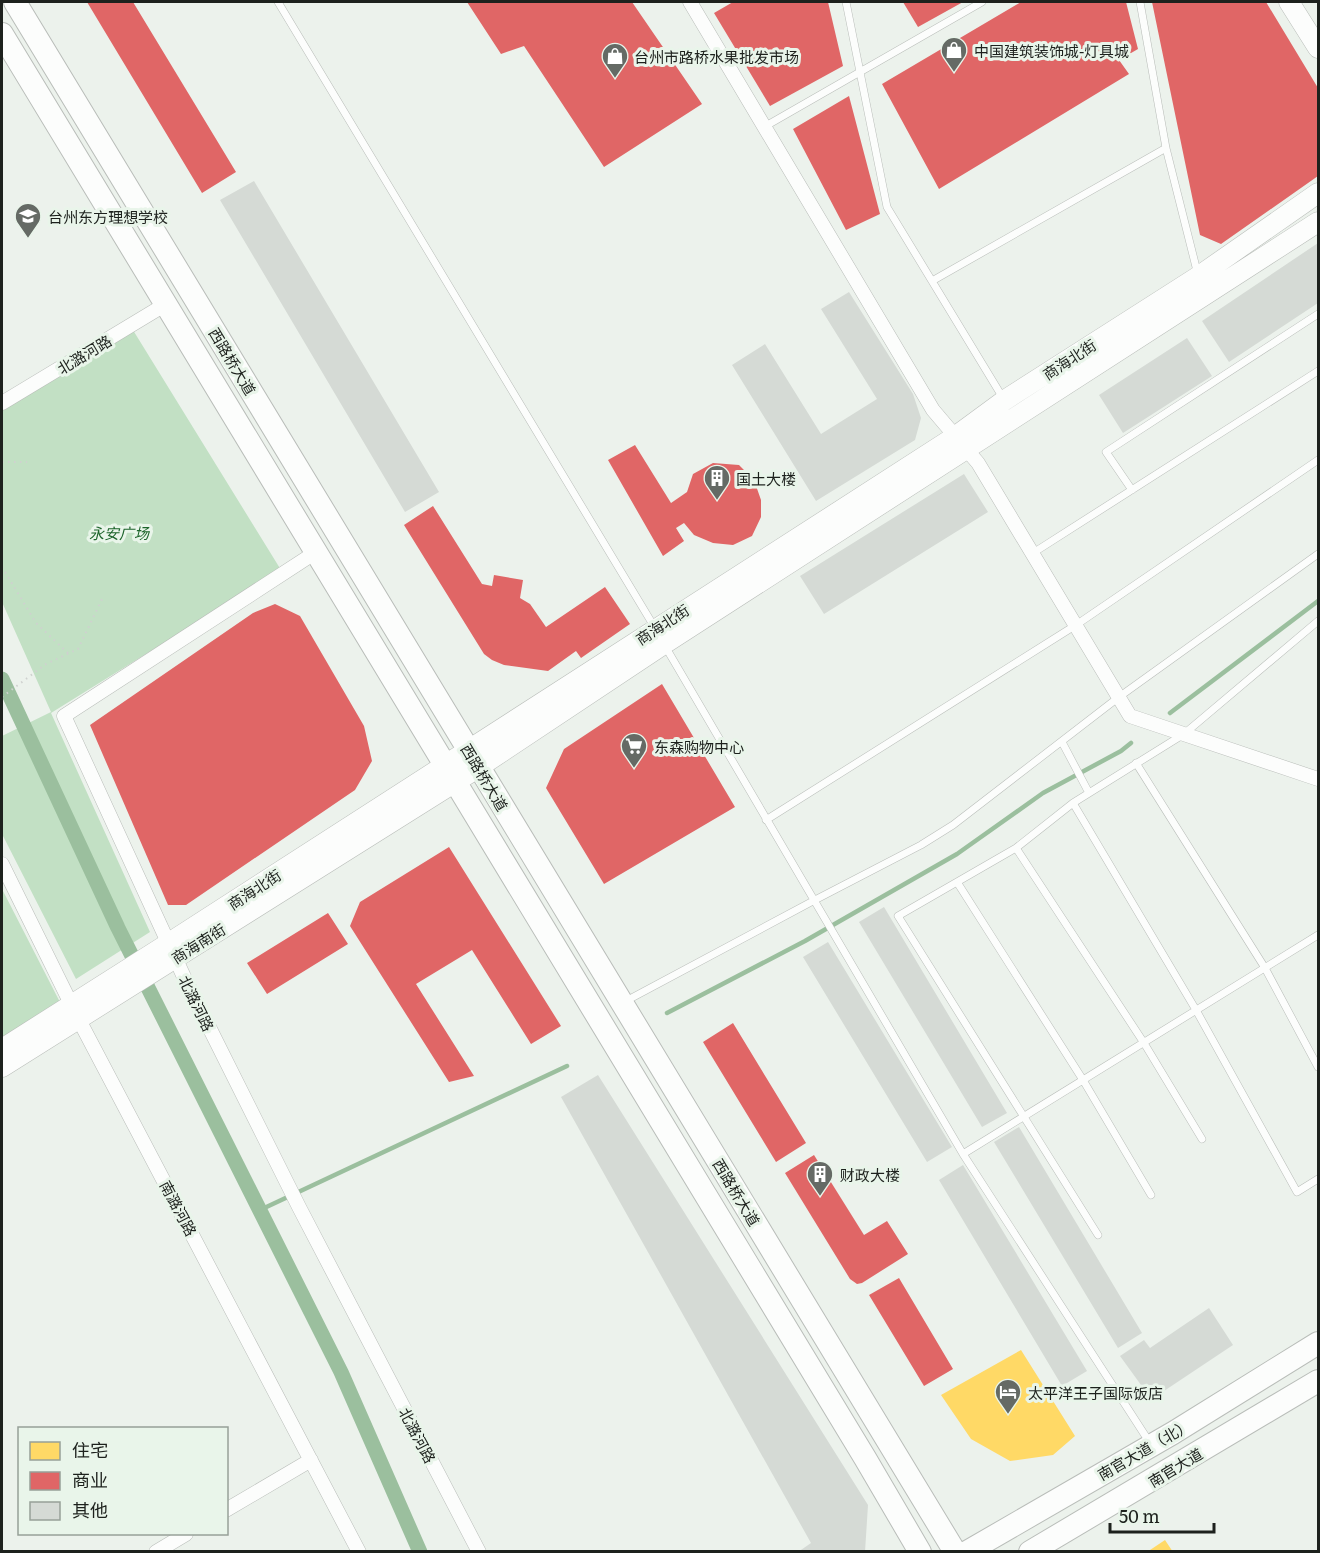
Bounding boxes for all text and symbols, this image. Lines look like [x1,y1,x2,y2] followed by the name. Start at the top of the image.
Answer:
[939,35,969,73] shop icon: 中国建筑装饰城-灯具城
[974,39,1129,62] place label: 中国建筑装饰城-灯具城
[600,41,630,79] shop icon: 台州市路桥水果批发市场
[634,45,799,68] place label: 台州市路桥水果批发市场
[13,201,43,239] school or university icon: 台州东方理想学校
[48,205,168,228] place label: 台州东方理想学校
[204,323,262,399] street label: 西路桥大道
[52,329,116,379] street label: 北潞河路
[1038,333,1100,385] street label: 商海北街
[702,463,732,501] building icon: 国土大楼
[736,467,796,490] place label: 国土大楼
[89,521,151,544] park label: 永安广场
[631,598,693,650] street label: 商海北街
[619,731,649,769] supermarket icon: 东森购物中心
[654,735,744,758] place label: 东森购物中心
[456,739,514,815] street label: 西路桥大道
[223,863,285,915] street label: 商海北街
[166,917,230,969] street label: 商海南街
[174,971,220,1035] street label: 北潞河路
[708,1154,766,1230] street label: 西路桥大道
[805,1159,835,1197] building icon: 财政大楼
[840,1163,900,1186] place label: 财政大楼
[155,1176,203,1240] street label: 南潞河路
[993,1377,1023,1415] hotel icon: 太平洋王子国际饭店
[1028,1381,1163,1404] place label: 太平洋王子国际饭店
[394,1403,442,1467] street label: 北潞河路
[1094,1415,1194,1483] street label: 南官大道（北）
[18,1427,228,1535] legend
[72,1436,108,1463] text: 住宅
[1145,1444,1205,1490] street label: 南官大道
[72,1466,108,1493] text: 商业
[72,1496,108,1523] text: 其他
[1110,1496,1214,1534] scale bar
[1119,1502,1160,1529] text: 50 m

